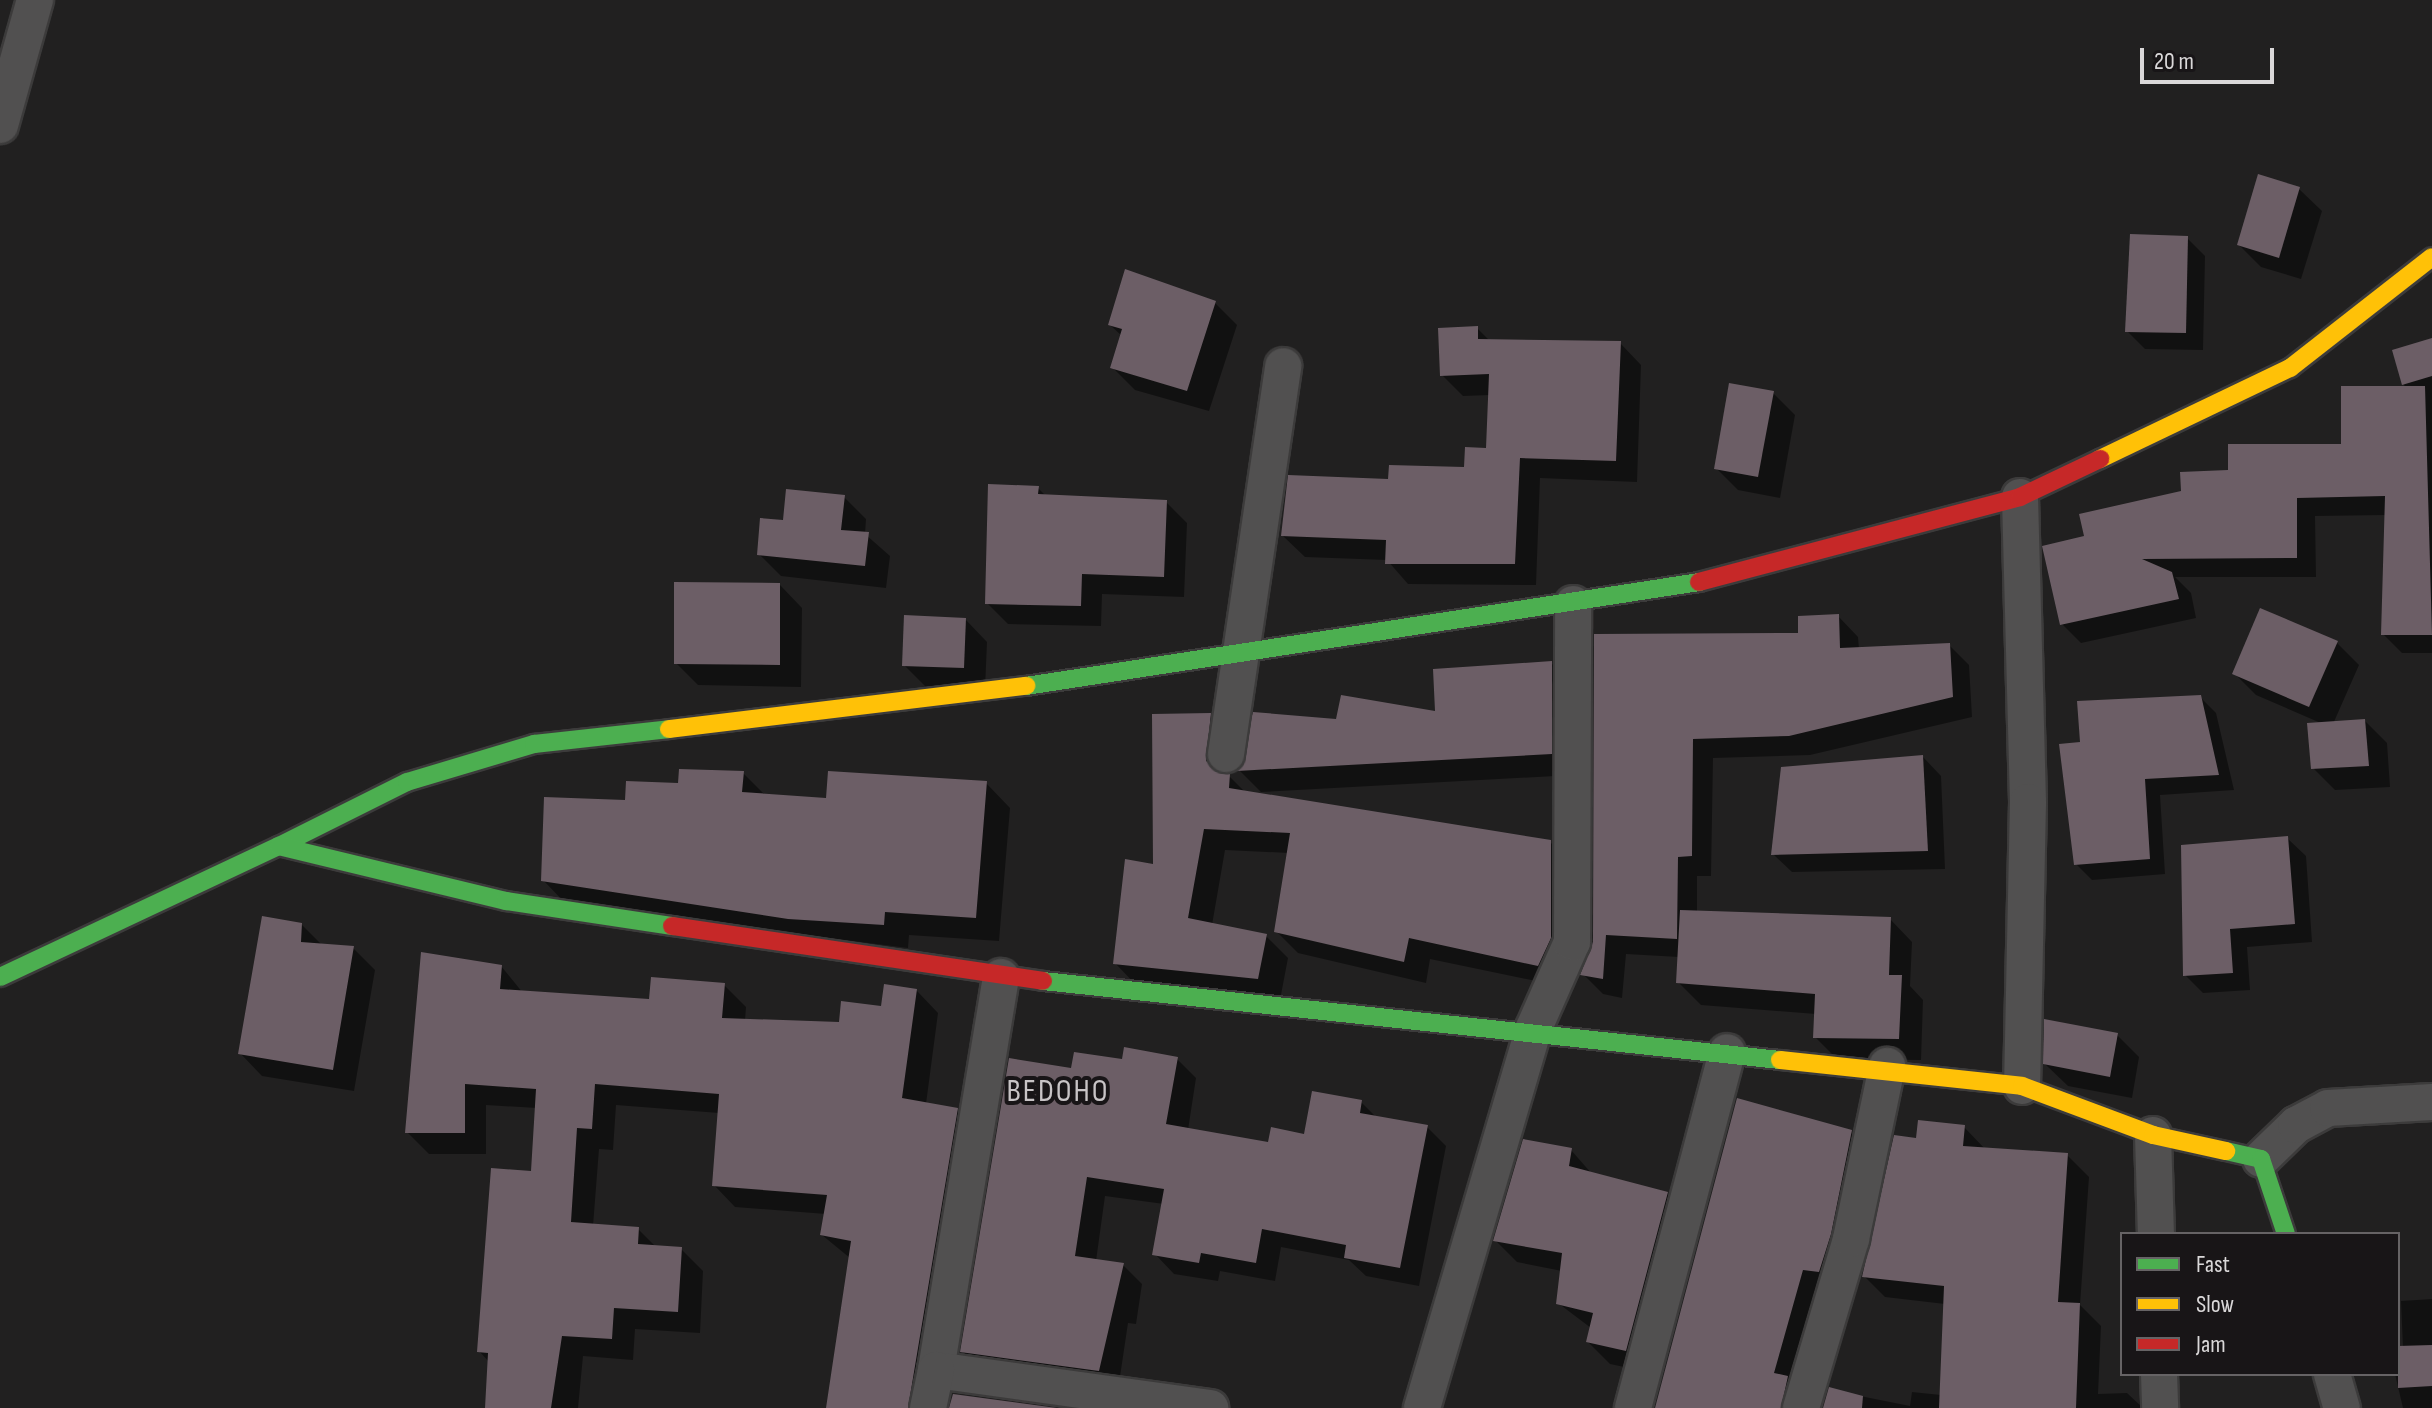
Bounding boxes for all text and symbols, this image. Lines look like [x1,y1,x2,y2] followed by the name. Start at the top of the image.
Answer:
[2144,32,2278,82] scale bar
[2154,47,2194,76] text: 20 m
[1007,1073,1109,1111] district label: BEDOHO
[2120,1232,2400,1376] legend
[2196,1250,2230,1279] text: Fast
[2196,1290,2234,1319] text: Slow
[2196,1330,2226,1359] text: Jam

